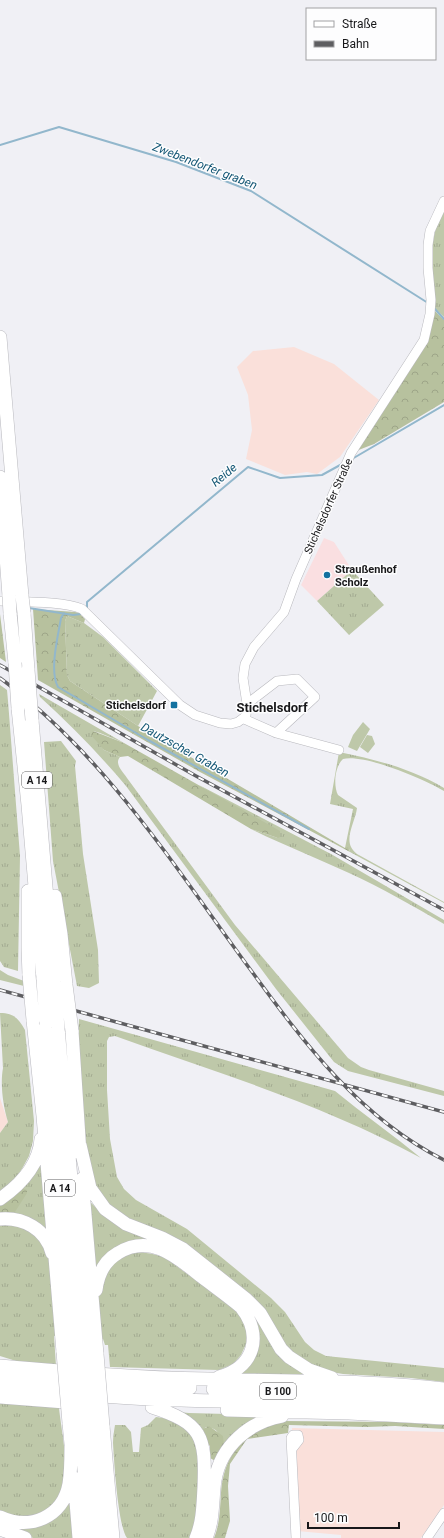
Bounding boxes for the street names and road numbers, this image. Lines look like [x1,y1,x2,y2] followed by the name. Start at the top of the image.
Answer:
[302,456,355,556] street label: Stichelsdorfer Straße
[22,772,52,788] road number: A 14
[45,1180,75,1196] road number: A 14
[260,1383,296,1399] road number: B 100

